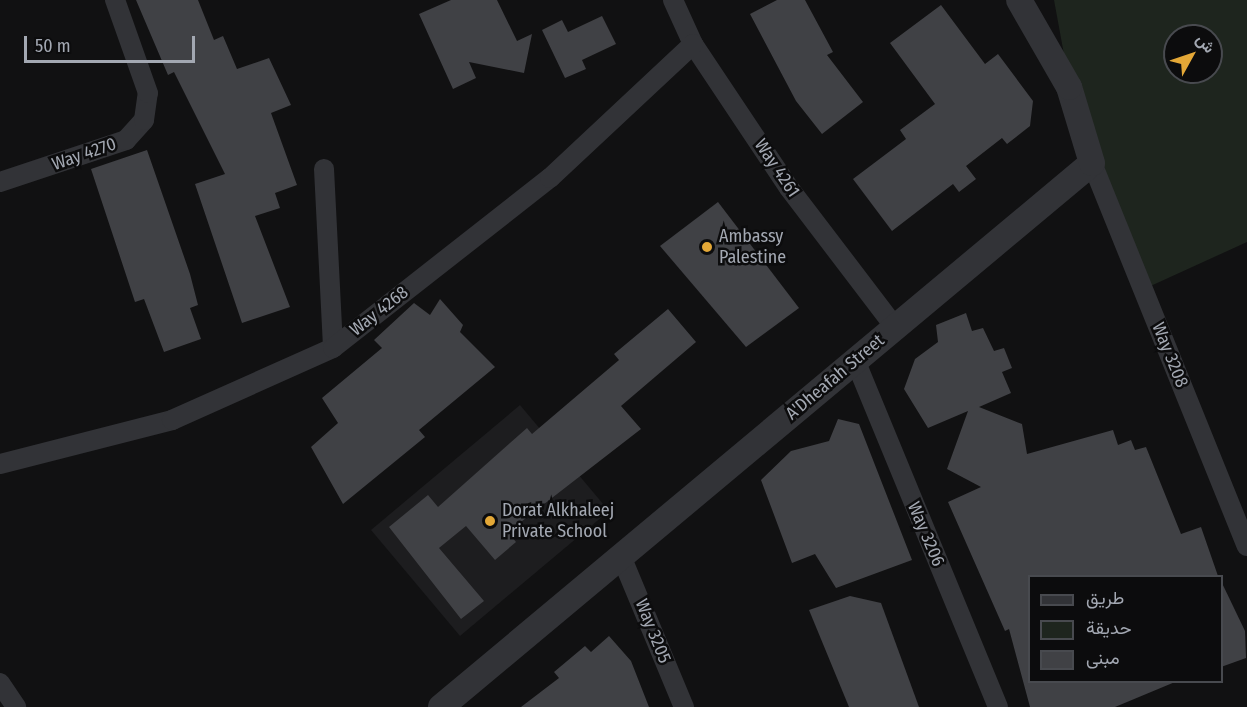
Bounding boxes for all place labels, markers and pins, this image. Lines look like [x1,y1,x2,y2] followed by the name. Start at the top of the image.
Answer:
[719,226,786,268] place label: Ambassy Palestine
[700,240,714,254] marker: Ambassy Palestine
[502,500,614,542] place label: Dorat Alkhaleej Private School
[483,514,497,528] marker: Dorat Alkhaleej Private School

